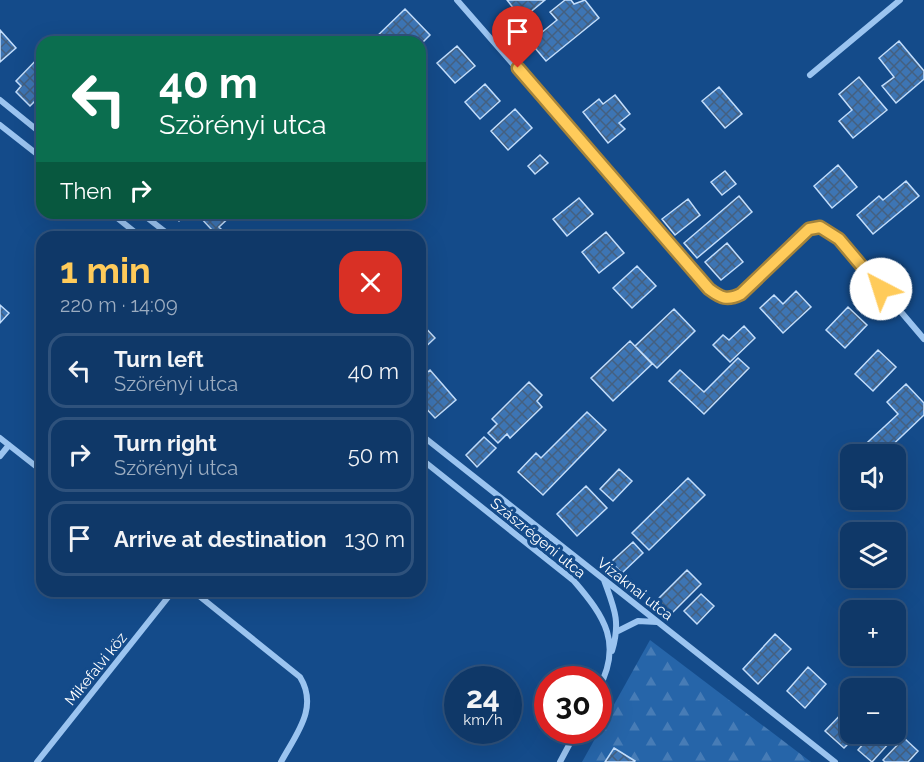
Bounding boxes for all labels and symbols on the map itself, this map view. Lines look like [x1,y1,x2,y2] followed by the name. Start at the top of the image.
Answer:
[492,6,543,68] pin
[849,257,913,321] position arrow
[487,494,589,582] street label: Szászrégeni utca
[594,554,676,624] street label: Vízaknai utca
[61,629,131,709] street label: Mikefalvi köz
[534,666,612,744] speed limit sign: 30

